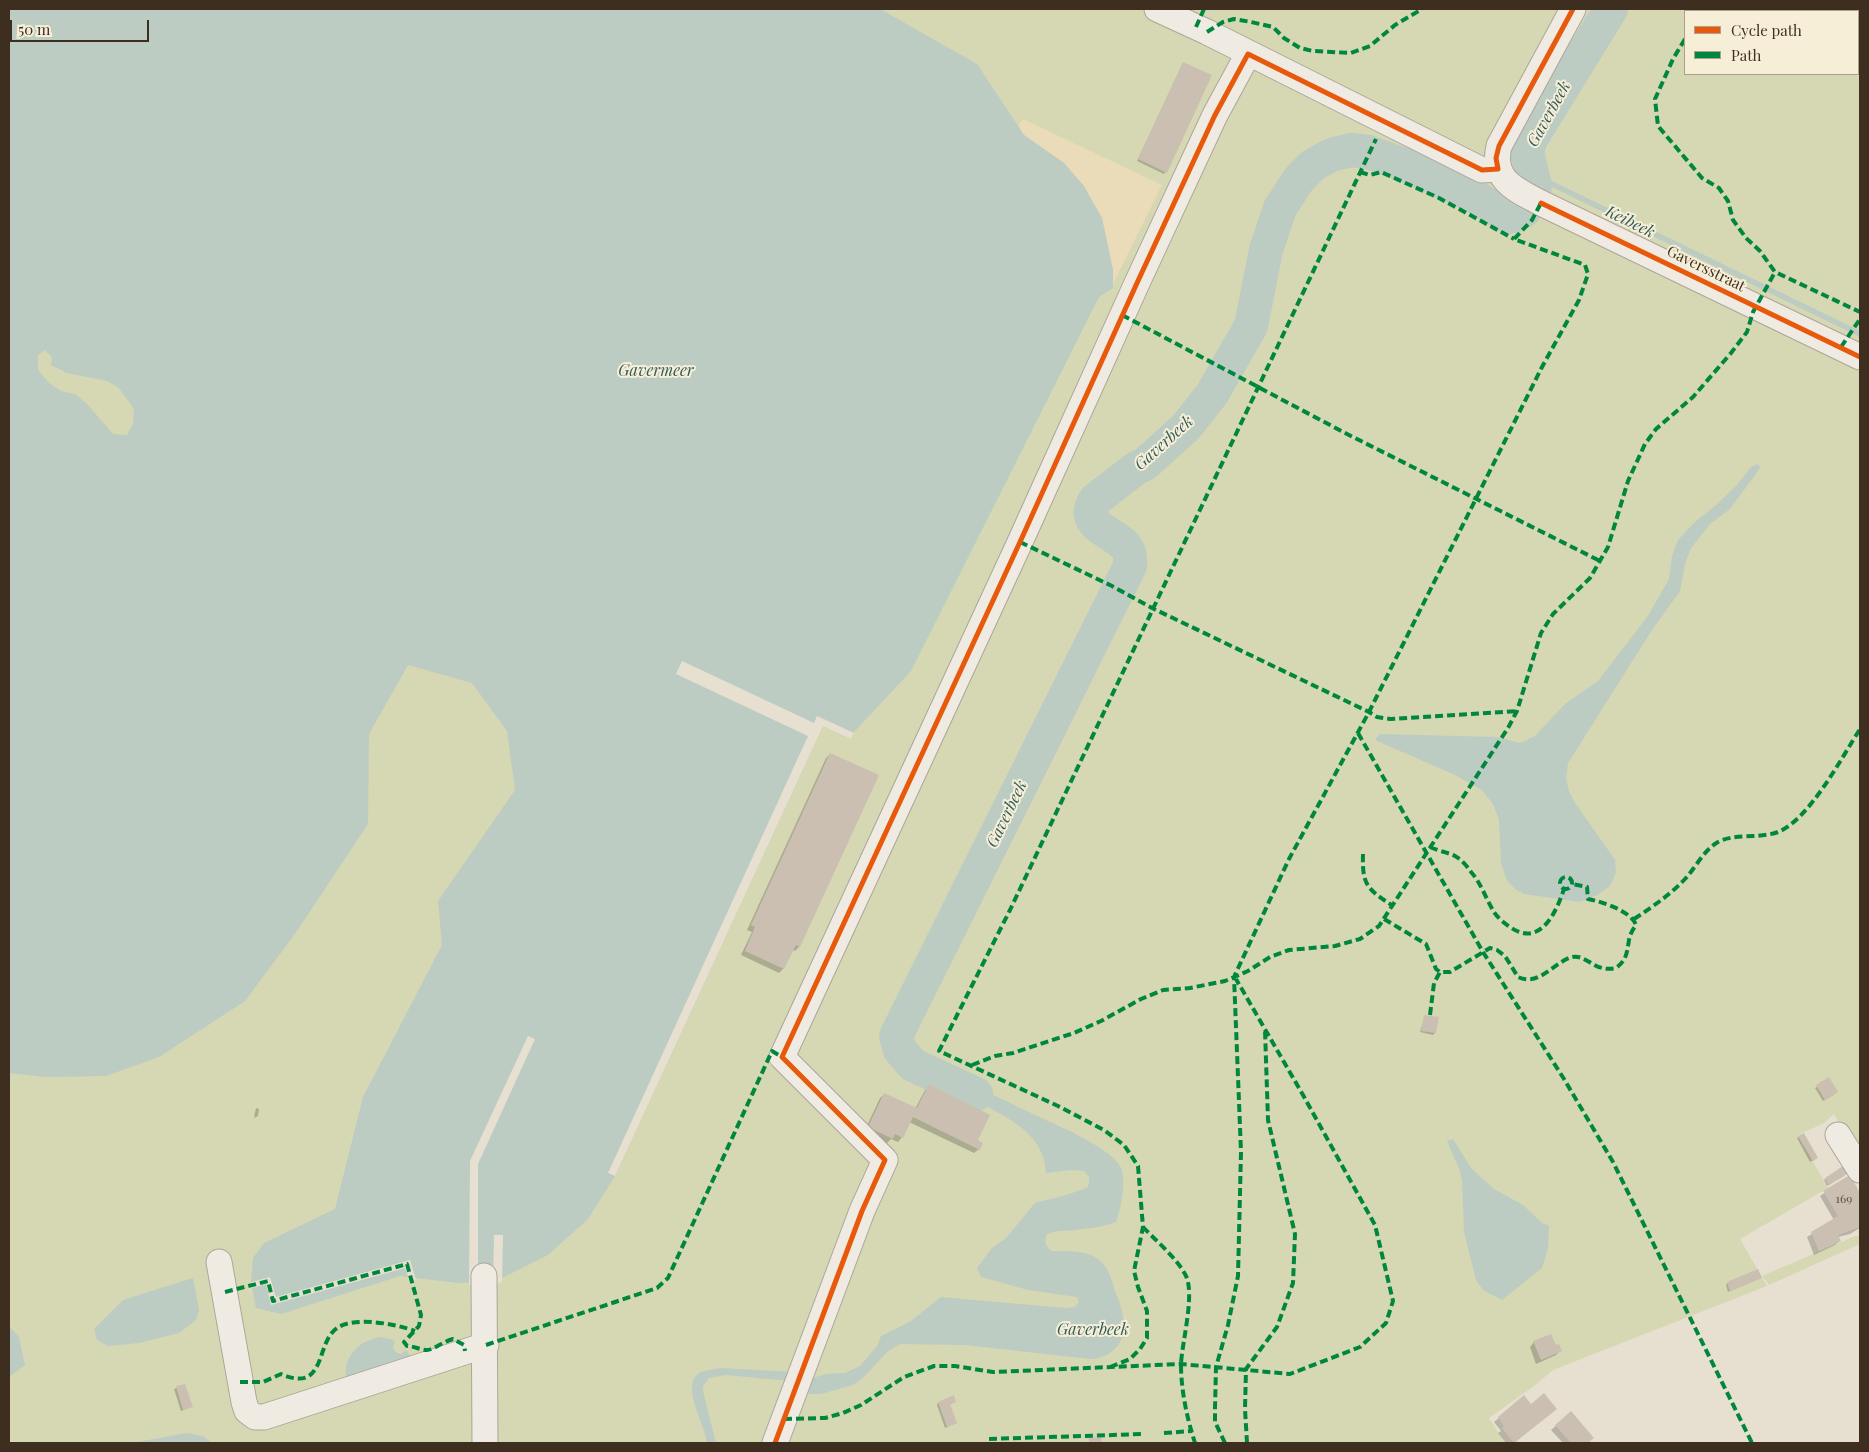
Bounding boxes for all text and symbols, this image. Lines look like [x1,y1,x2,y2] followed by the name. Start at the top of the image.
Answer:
[12,10,151,42] scale bar
[1684,10,1859,75] legend
[18,19,50,39] text: 50 m
[1731,20,1802,40] text: Cycle path
[1731,45,1761,65] text: Path
[1523,78,1575,150] water label: Gaverbeek
[1602,202,1658,242] water label: Keibeek
[1664,242,1748,296] street label: Gaversstraat
[618,361,694,381] water label: Gavermeer
[1131,412,1197,474] water label: Gaverbeek
[983,777,1031,851] water label: Gaverbeek
[1836,1192,1852,1206] house number: 169
[1057,1320,1129,1340] water label: Gaverbeek

